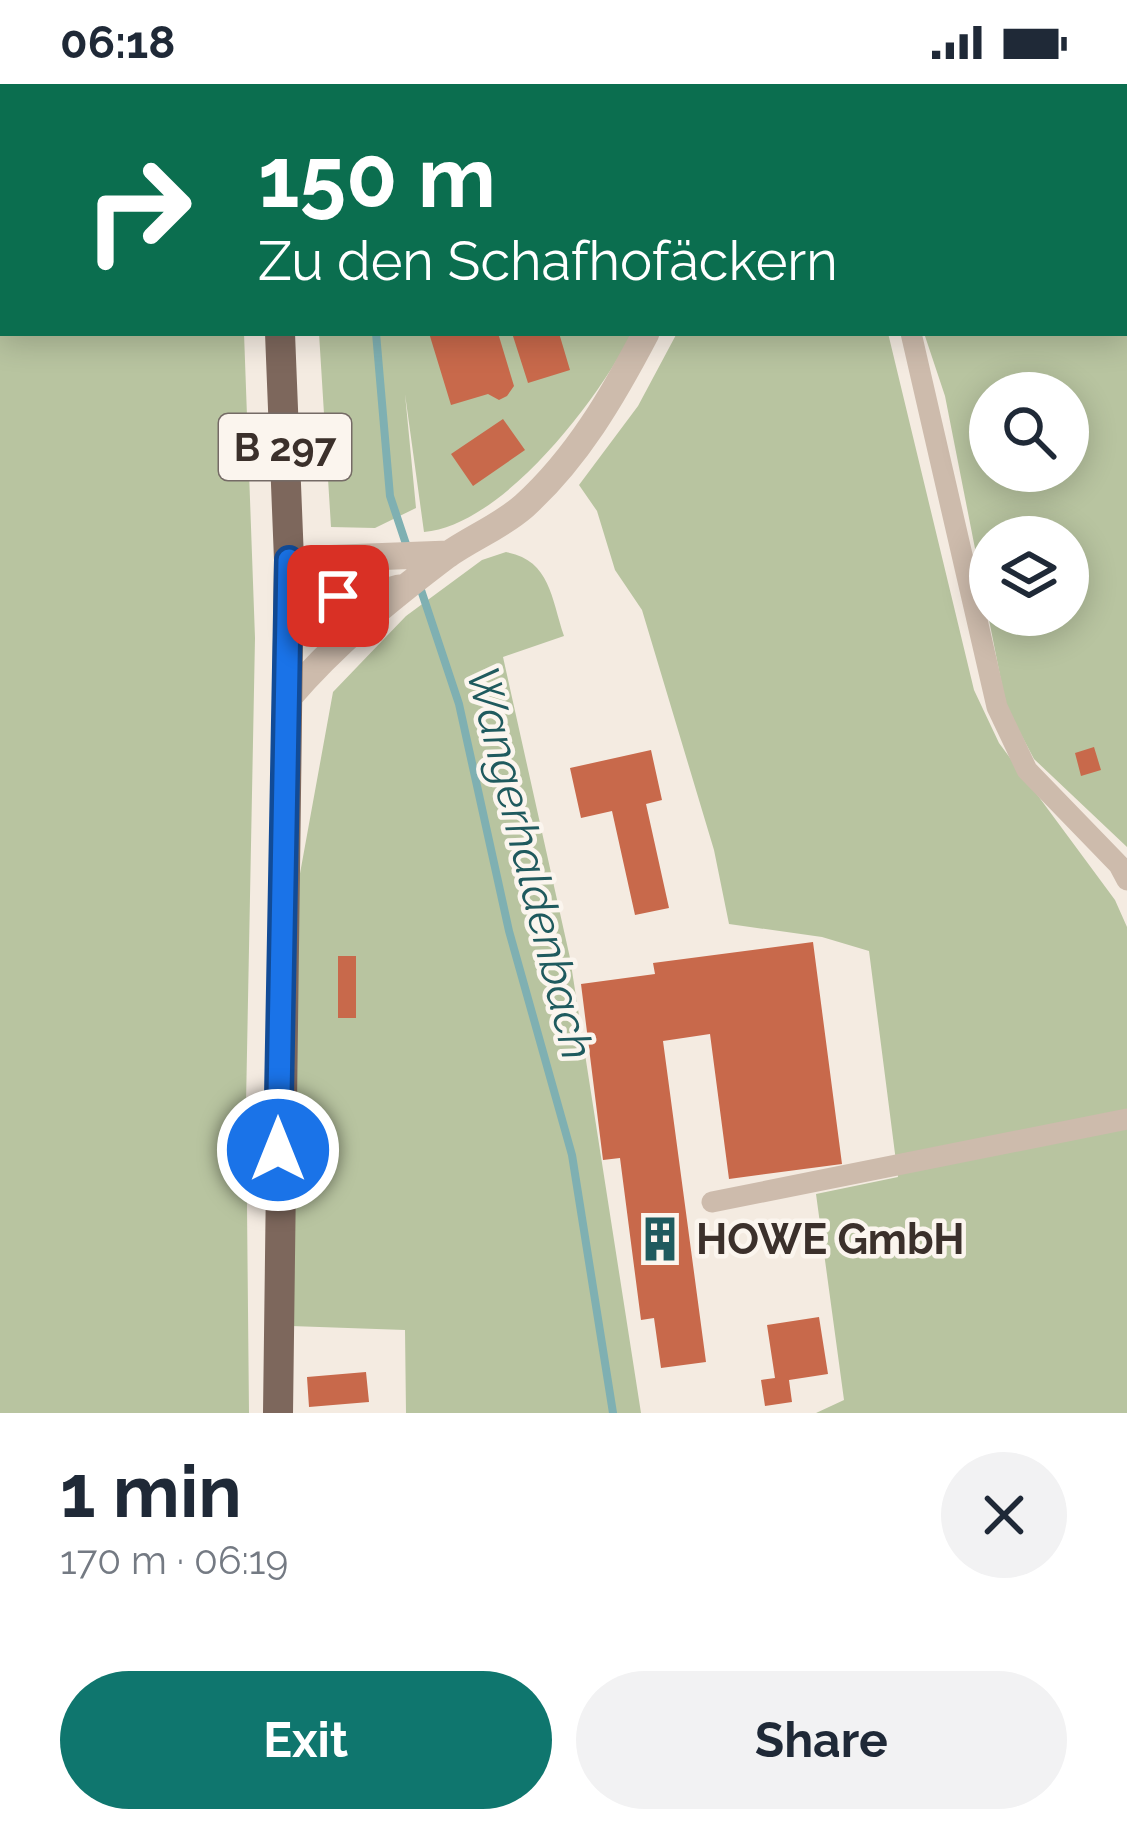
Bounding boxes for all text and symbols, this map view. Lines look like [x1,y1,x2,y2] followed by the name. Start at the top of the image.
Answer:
[60,16,175,69] text: 06:18
[258,128,496,227] text: 150 m
[60,132,216,288] icon: right
[258,229,838,293] text: Zu den Schafhofäckern
[969,372,1089,636] map controls
[969,372,1089,492] button: search
[219,414,351,480] road number: B 297
[969,516,1089,636] button: layers
[287,545,389,647] pin
[305,563,371,629] icon: arrive
[456,661,604,1065] water label: Wangerhaldenbach
[215,1087,341,1213] position arrow
[635,1214,685,1264] building icon: HOWE GmbH
[696,1215,965,1264] place label: HOWE GmbH
[60,1449,242,1534] text: 1 min
[941,1452,1067,1578] button: close
[60,1537,288,1583] text: 170 m · 06:19
[60,1671,552,1809] button: Exit
[576,1671,1067,1809] button: Share

